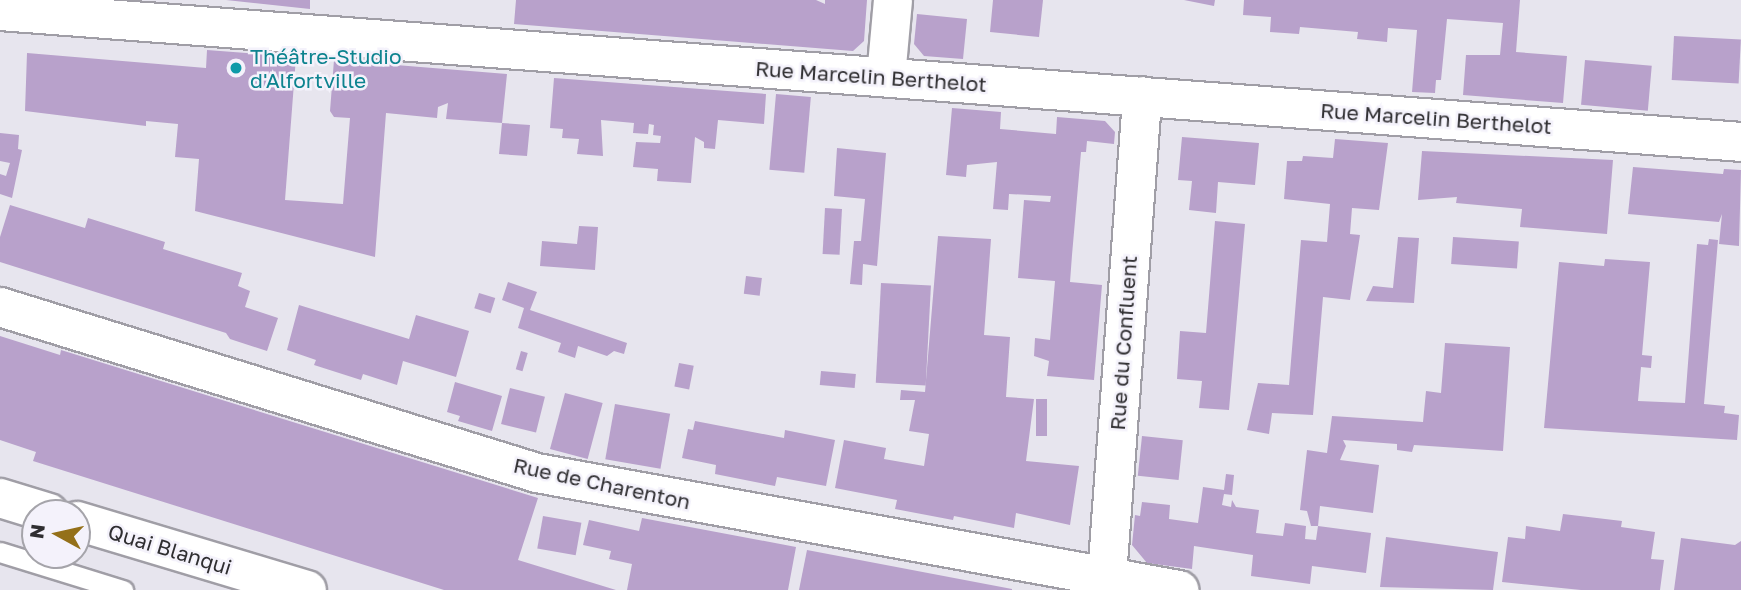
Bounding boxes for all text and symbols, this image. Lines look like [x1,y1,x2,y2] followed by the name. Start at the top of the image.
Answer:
[250,43,402,93] place label: Théâtre-Studio d'Alfortville
[754,55,988,97] street label: Rue Marcelin Berthelot
[228,60,244,76] marker: Théâtre-Studio d'Alfortville
[1319,97,1553,139] street label: Rue Marcelin Berthelot
[1104,255,1142,431] street label: Rue du Confluent
[511,452,693,514] street label: Rue de Charenton
[21,499,91,569] north arrow
[105,518,235,580] street label: Quai Blanqui
[24,523,49,540] text: N

